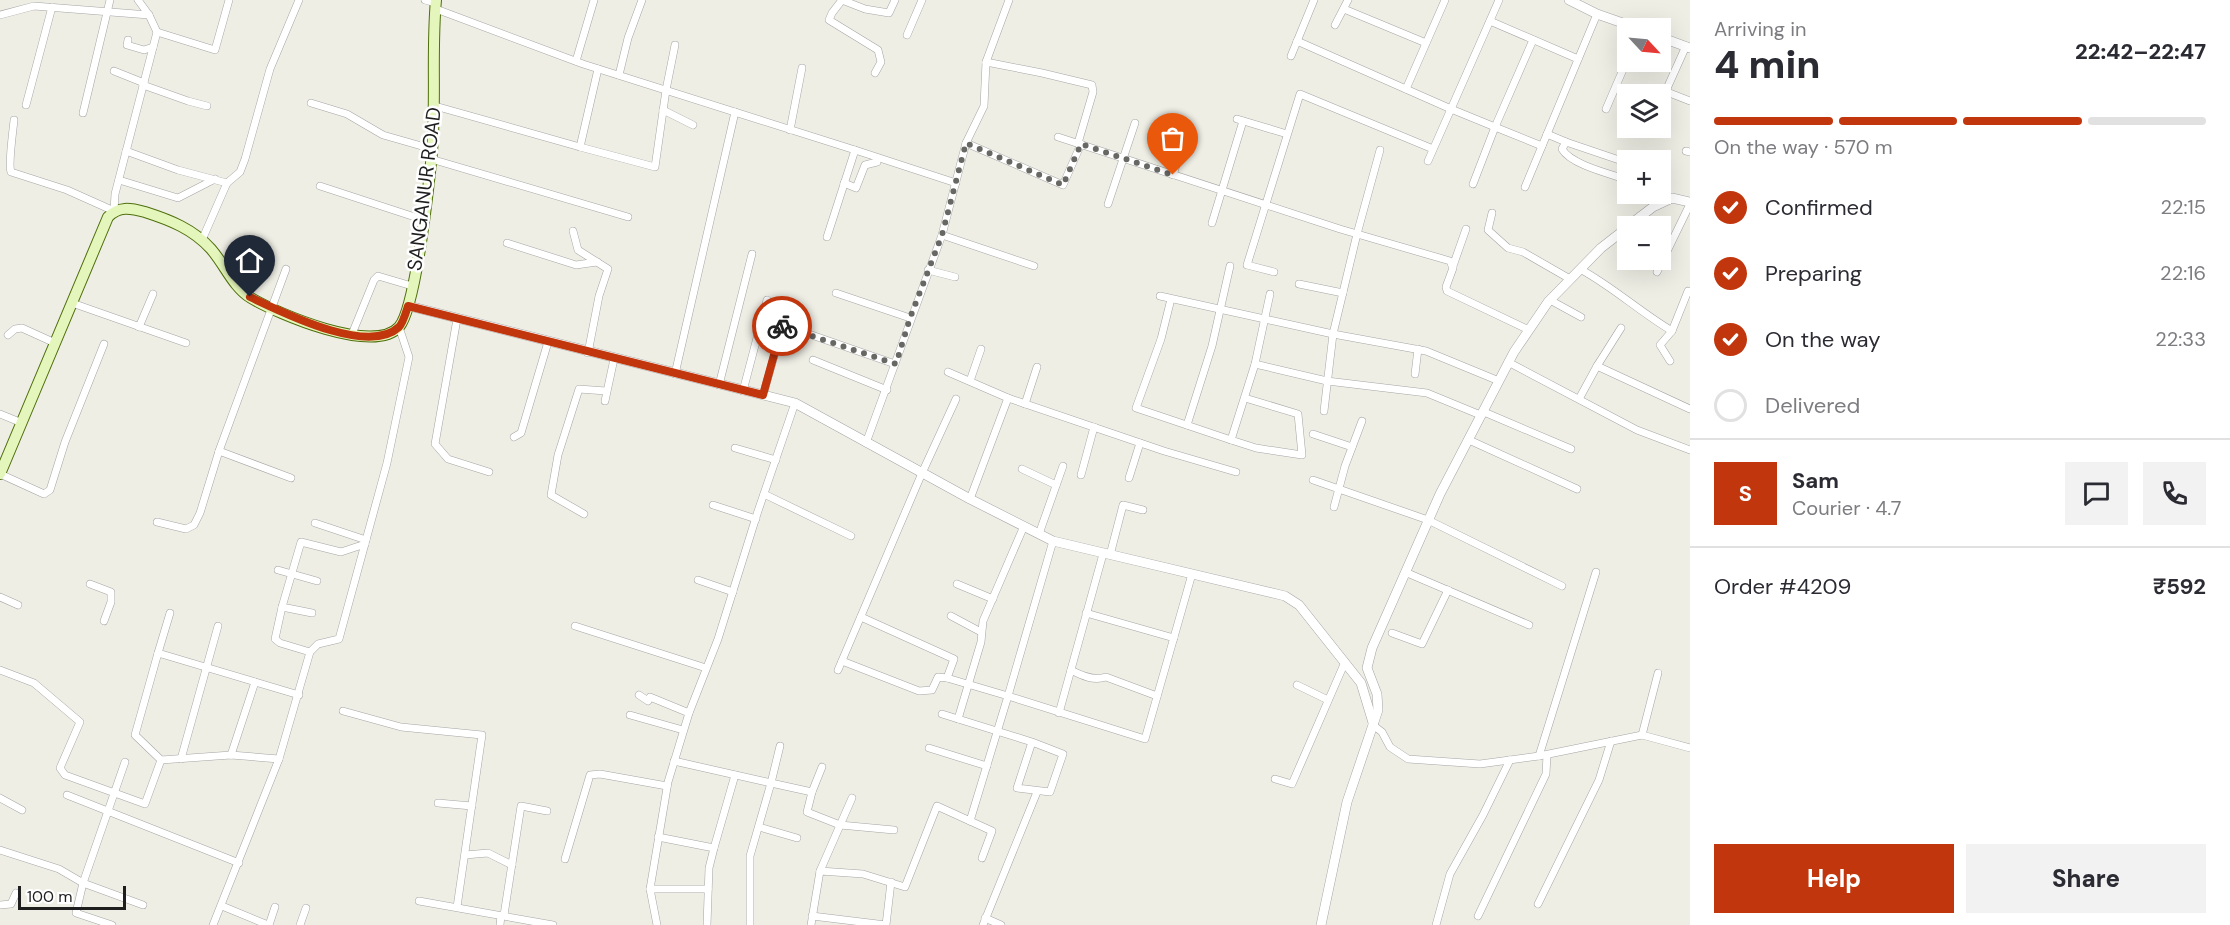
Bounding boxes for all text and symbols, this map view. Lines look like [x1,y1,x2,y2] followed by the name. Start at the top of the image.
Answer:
[1714,16,1806,42] text: Arriving in
[1617,18,1671,72] north arrow
[1617,18,1671,270] map controls
[2075,37,2206,66] text: 22:42–22:47
[1714,39,1821,90] text: 4 min
[1617,84,1671,138] button: layers
[401,106,447,272] street label: SANGANUR ROAD
[1147,113,1198,175] pin
[1156,122,1189,155] icon: bag
[1714,134,1893,160] text: On the way · 570 m
[1617,150,1671,204] button: +
[1714,191,1747,224] icon: check
[1765,193,1873,222] text: Confirmed
[2160,194,2206,220] text: 22:15
[1617,216,1671,270] button: −
[224,235,275,297] pin
[233,244,266,277] icon: home
[1714,257,1747,290] icon: check
[1765,259,1862,288] text: Preparing
[2160,260,2206,286] text: 22:16
[752,296,812,356] courier
[766,310,799,343] icon: bike
[1714,323,1747,356] icon: check
[1765,325,1880,354] text: On the way
[2155,326,2206,352] text: 22:33
[1765,391,1860,420] text: Delivered
[2065,462,2128,525] button: chat
[2143,462,2206,525] button: phone
[1792,466,1839,495] text: Sam
[1739,479,1752,508] text: S
[1792,495,1901,521] text: Courier · 4.7
[1714,572,1851,601] text: Order #4209
[2153,572,2206,601] text: ₹592
[1714,844,1954,913] button: Help
[1966,844,2206,913] button: Share
[18,883,126,910] scale bar
[27,886,72,907] text: 100 m

